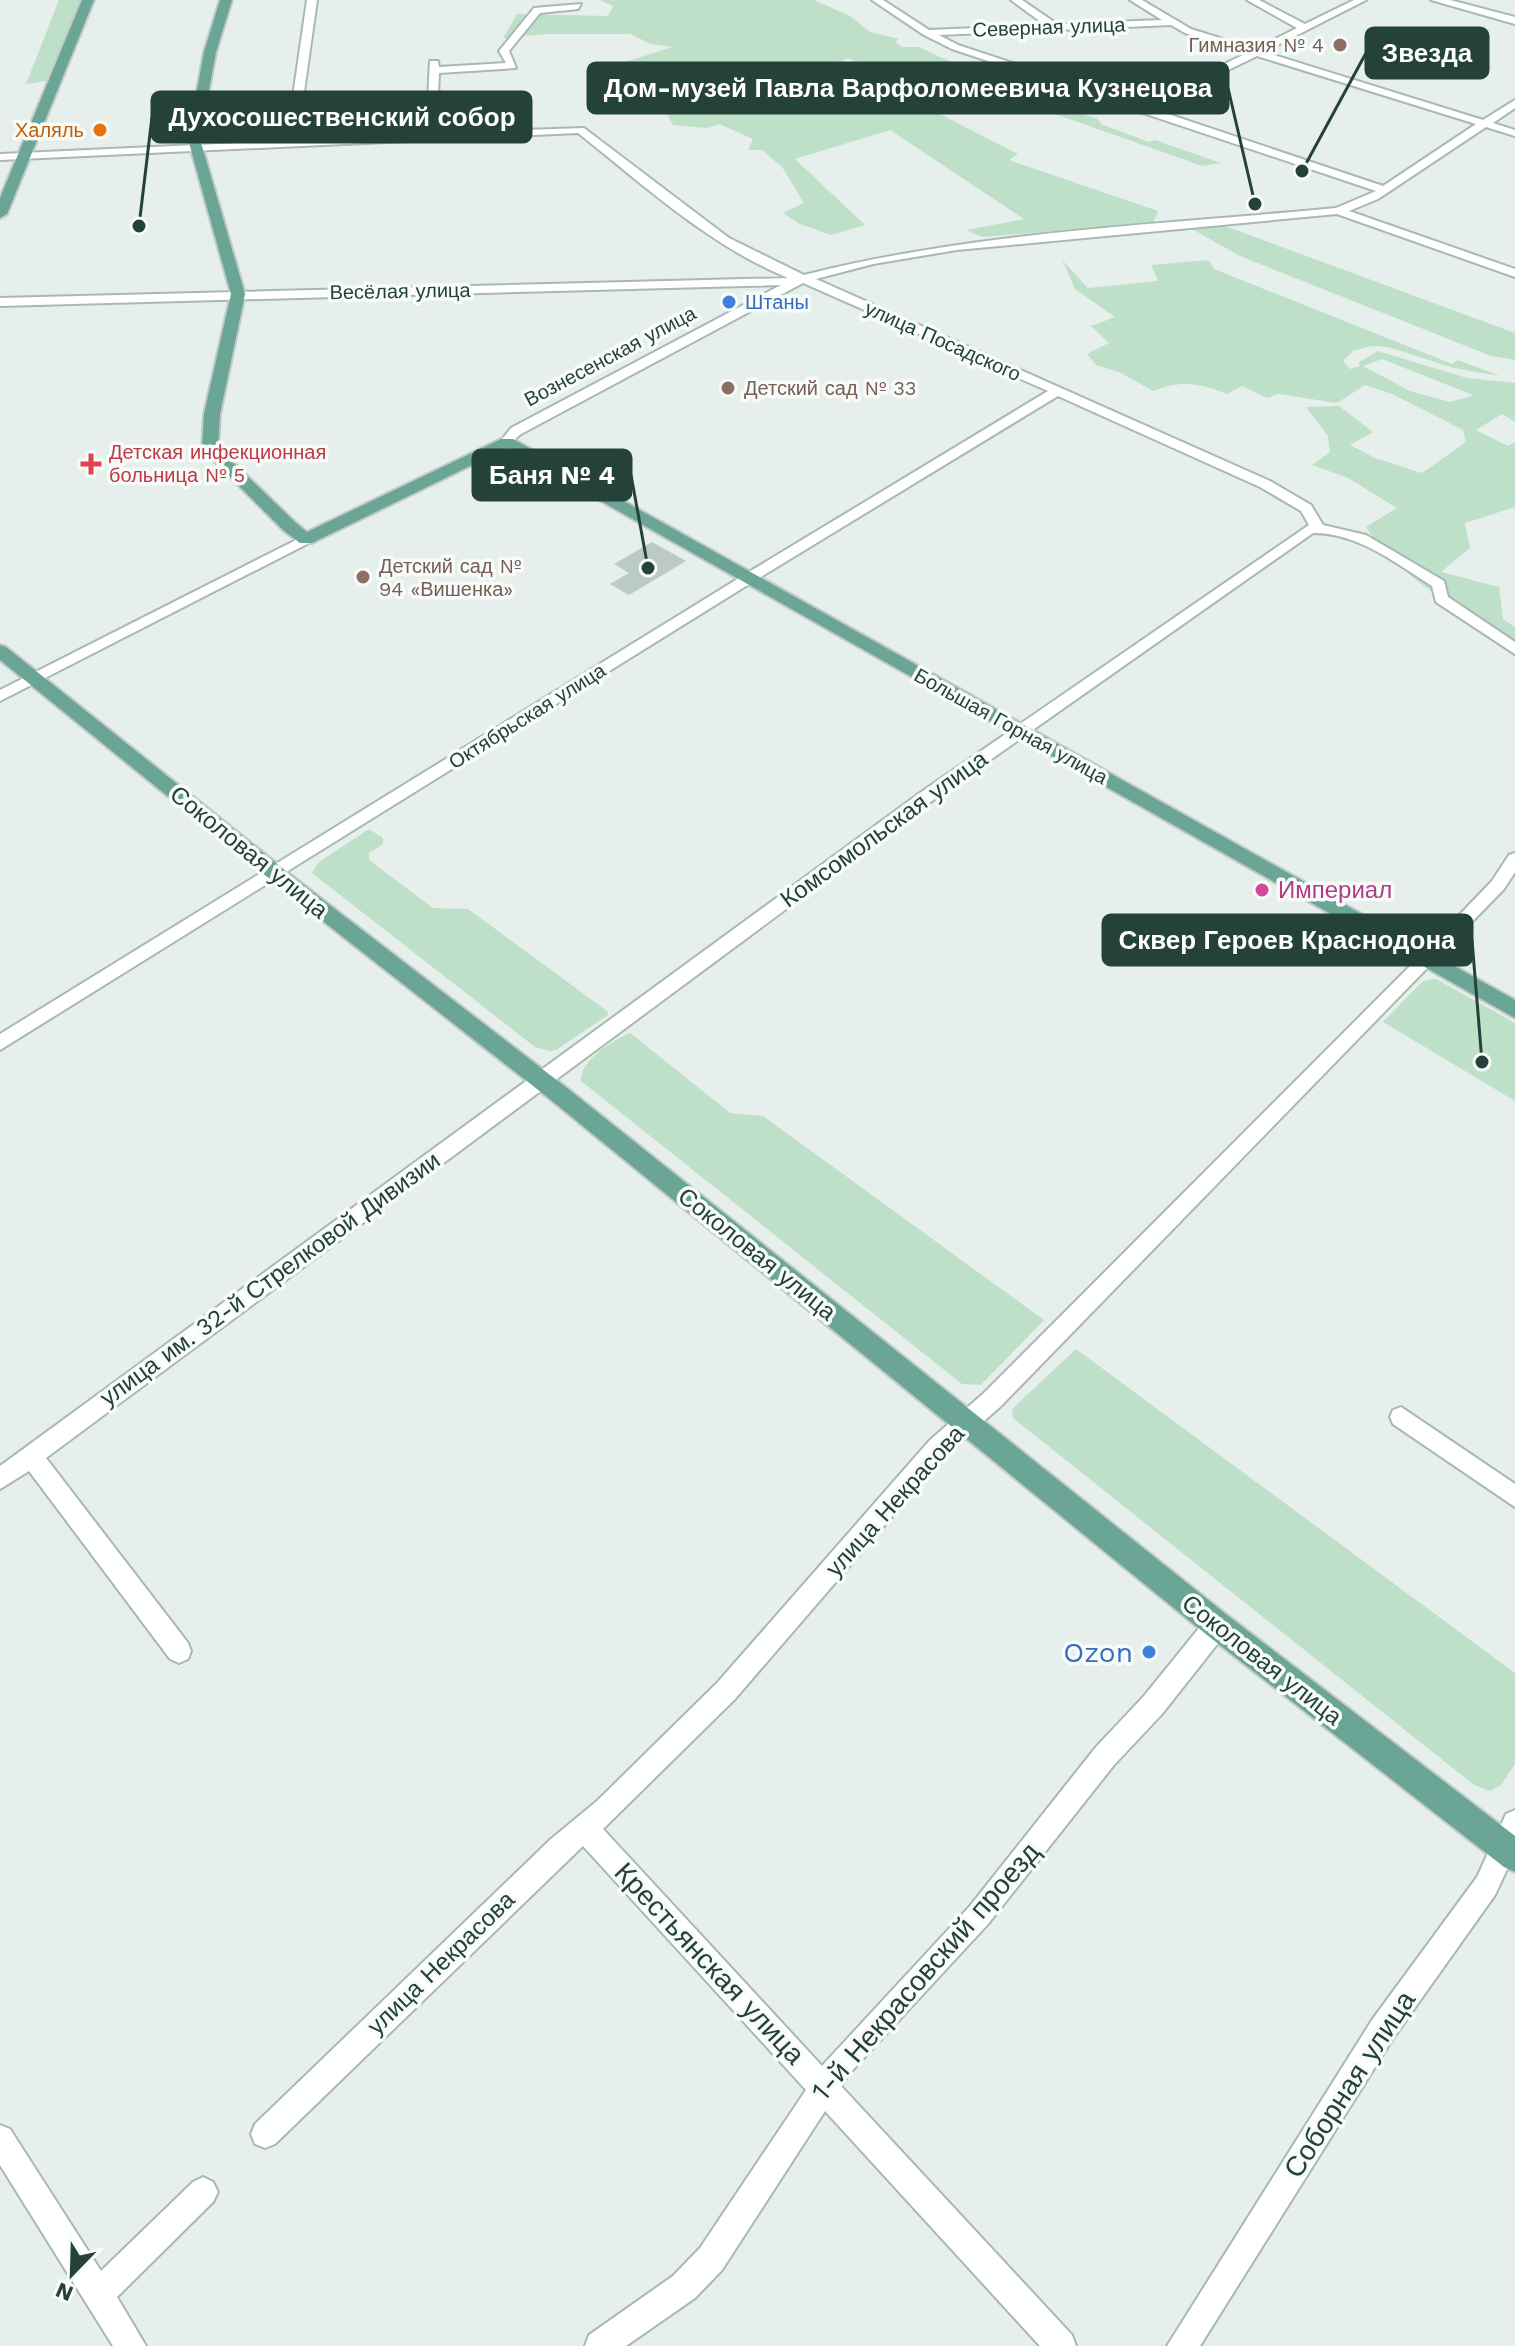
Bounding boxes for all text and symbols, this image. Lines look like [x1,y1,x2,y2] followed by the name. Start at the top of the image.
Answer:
[972,12,1127,42] street label: Северная улица
[1366,28,1488,78] callout: Звезда
[1189,33,1324,57] place label: Гимназия № 4
[1331,36,1349,54] marker: Гимназия № 4
[1382,38,1473,68] text: Звезда
[588,63,1228,113] callout: Дом-музей Павла Варфоломеевича Кузнецова
[604,73,1213,103] text: Дом-музей Павла Варфоломеевича Кузнецова
[152,92,531,142] callout: Духосошественский собор
[168,102,516,132] text: Духосошественский собор
[15,118,84,142] place label: Халяль
[91,121,109,139] marker: Халяль
[329,278,472,304] street label: Весёлая улица
[745,290,809,314] place label: Штаны
[720,293,738,311] marker: Штаны
[861,296,1025,386] street label: улица Посадского
[520,300,701,411] street label: Вознесенская улица
[744,376,917,400] place label: Детский сад № 33
[719,379,737,397] marker: Детский сад № 33
[109,440,326,487] place label: Детская инфекционная больница № 5
[473,450,631,500] callout: Баня № 4
[80,453,102,475] marker: Детская инфекционная больница № 5
[489,460,615,490] text: Баня № 4
[379,554,521,601] place label: Детский сад № 94 «Вишенка»
[354,568,372,586] marker: Детский сад № 94 «Вишенка»
[444,658,611,774] street label: Октябрьская улица
[910,663,1113,790] street label: Большая Горная улица
[775,744,993,913] street label: Комсомольская улица
[164,780,334,925] street label: Соколовая улица
[1278,876,1392,904] place label: Империал
[1253,881,1271,899] marker: Империал
[1103,915,1472,965] callout: Сквер Героев Краснодона
[1118,925,1456,955] text: Сквер Героев Краснодона
[95,1146,445,1412] street label: улица им. 32-й Стрелковой Дивизии
[672,1182,842,1327] street label: Соколовая улица
[820,1419,971,1582] street label: улица Некрасова
[1177,1589,1348,1731] street label: Соколовая улица
[1063,1636,1133,1669] place label: Ozon
[1140,1643,1158,1661] marker: Ozon
[804,1836,1046,2107] street label: 1-й Некрасовский проезд
[608,1856,812,2071] street label: Крестьянская улица
[362,1885,521,2040] street label: улица Некрасова
[1277,1984,1422,2184] street label: Соборная улица
[32,2234,112,2314] north arrow
[52,2277,77,2307] text: N

